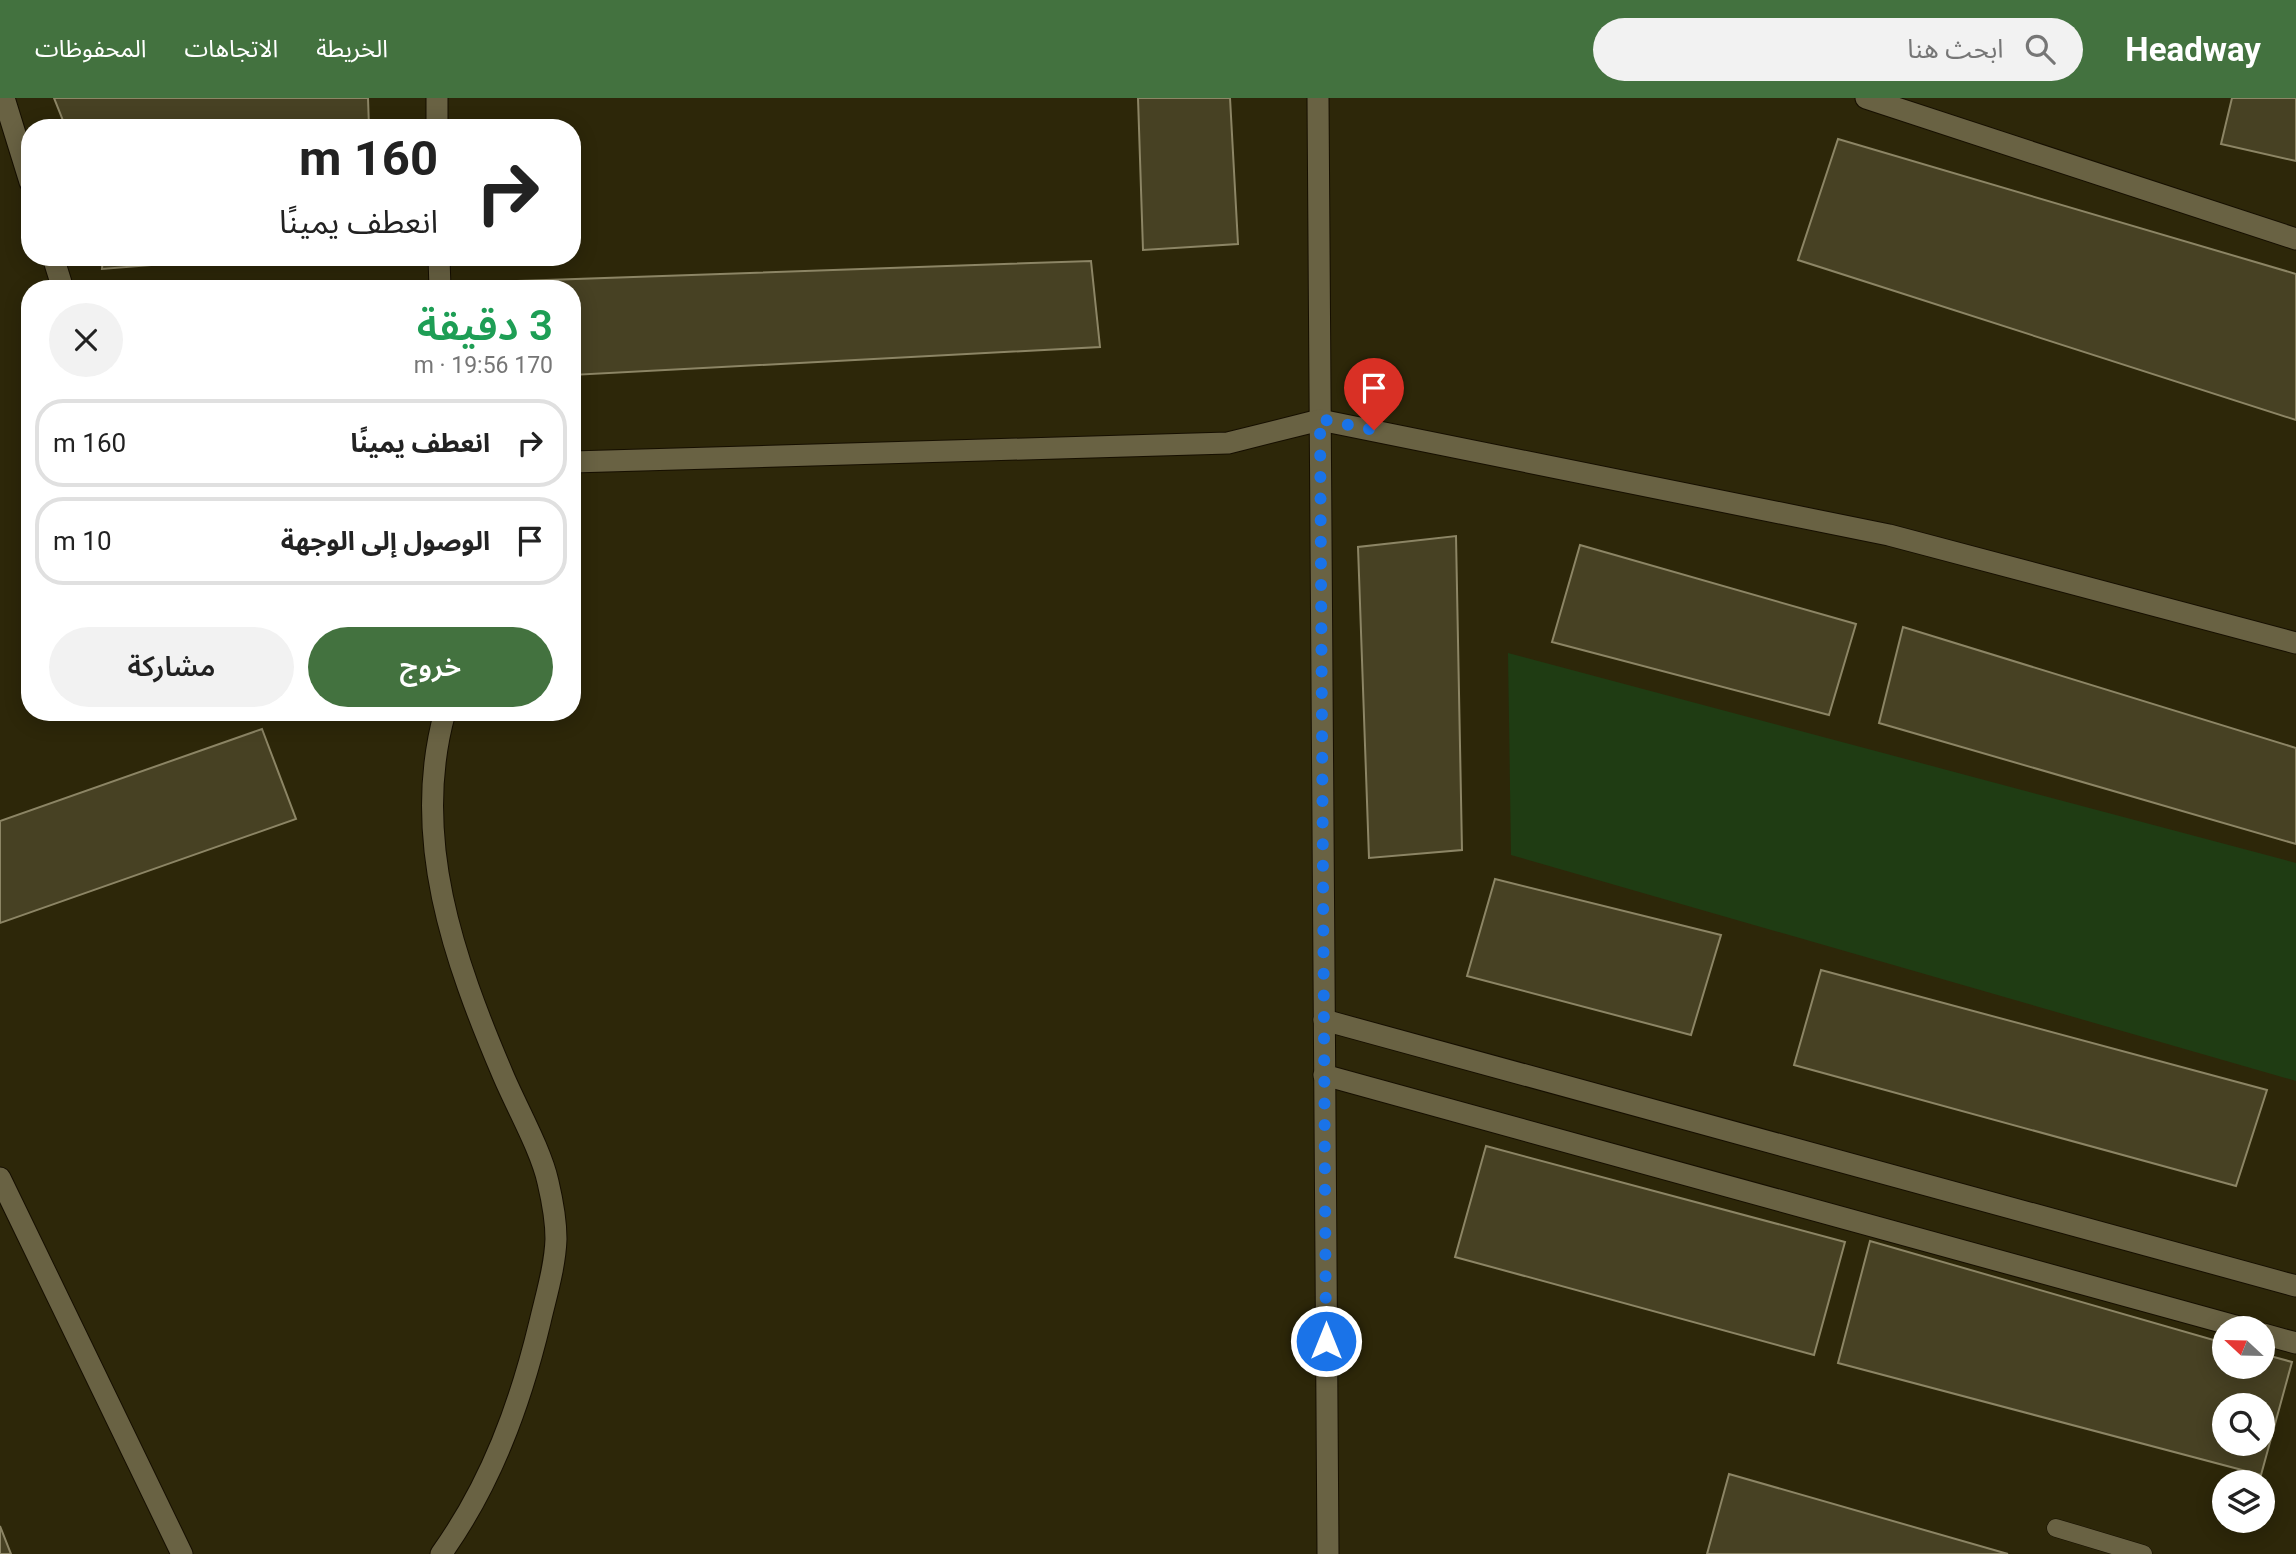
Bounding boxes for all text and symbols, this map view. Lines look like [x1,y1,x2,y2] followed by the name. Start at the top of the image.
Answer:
[1593,18,2083,81] search box
[2021,30,2059,68] icon: search
[2125,30,2261,69] text: Headway
[1907,34,2003,64] text: ابحث هنا
[35,35,146,63] text: المحفوظات
[184,35,278,63] text: الاتجاهات
[316,35,388,63] text: الخريطة
[299,130,438,187] text: 160 m
[462,147,553,238] icon: right
[279,203,438,241] text: انعطف يمينًا
[417,301,553,350] text: 3 دقيقة
[49,303,123,377] button: close
[414,352,553,379] text: 170 m · 19:56
[1344,358,1404,430] pin
[1355,369,1393,407] icon: arrive
[511,424,549,462] icon: right
[53,428,126,458] text: 160 m
[351,428,490,458] text: انعطف يمينًا
[511,522,549,560] icon: arrive
[53,526,112,556] text: 10 m
[281,526,490,556] text: الوصول إلى الوجهة
[49,627,294,707] button: مشاركة
[308,627,553,707] button: خروج
[1289,1304,1363,1378] position arrow
[2212,1316,2275,1379] north arrow
[2212,1316,2275,1533] map controls
[2212,1393,2275,1456] button: search
[2212,1470,2275,1533] button: layers

